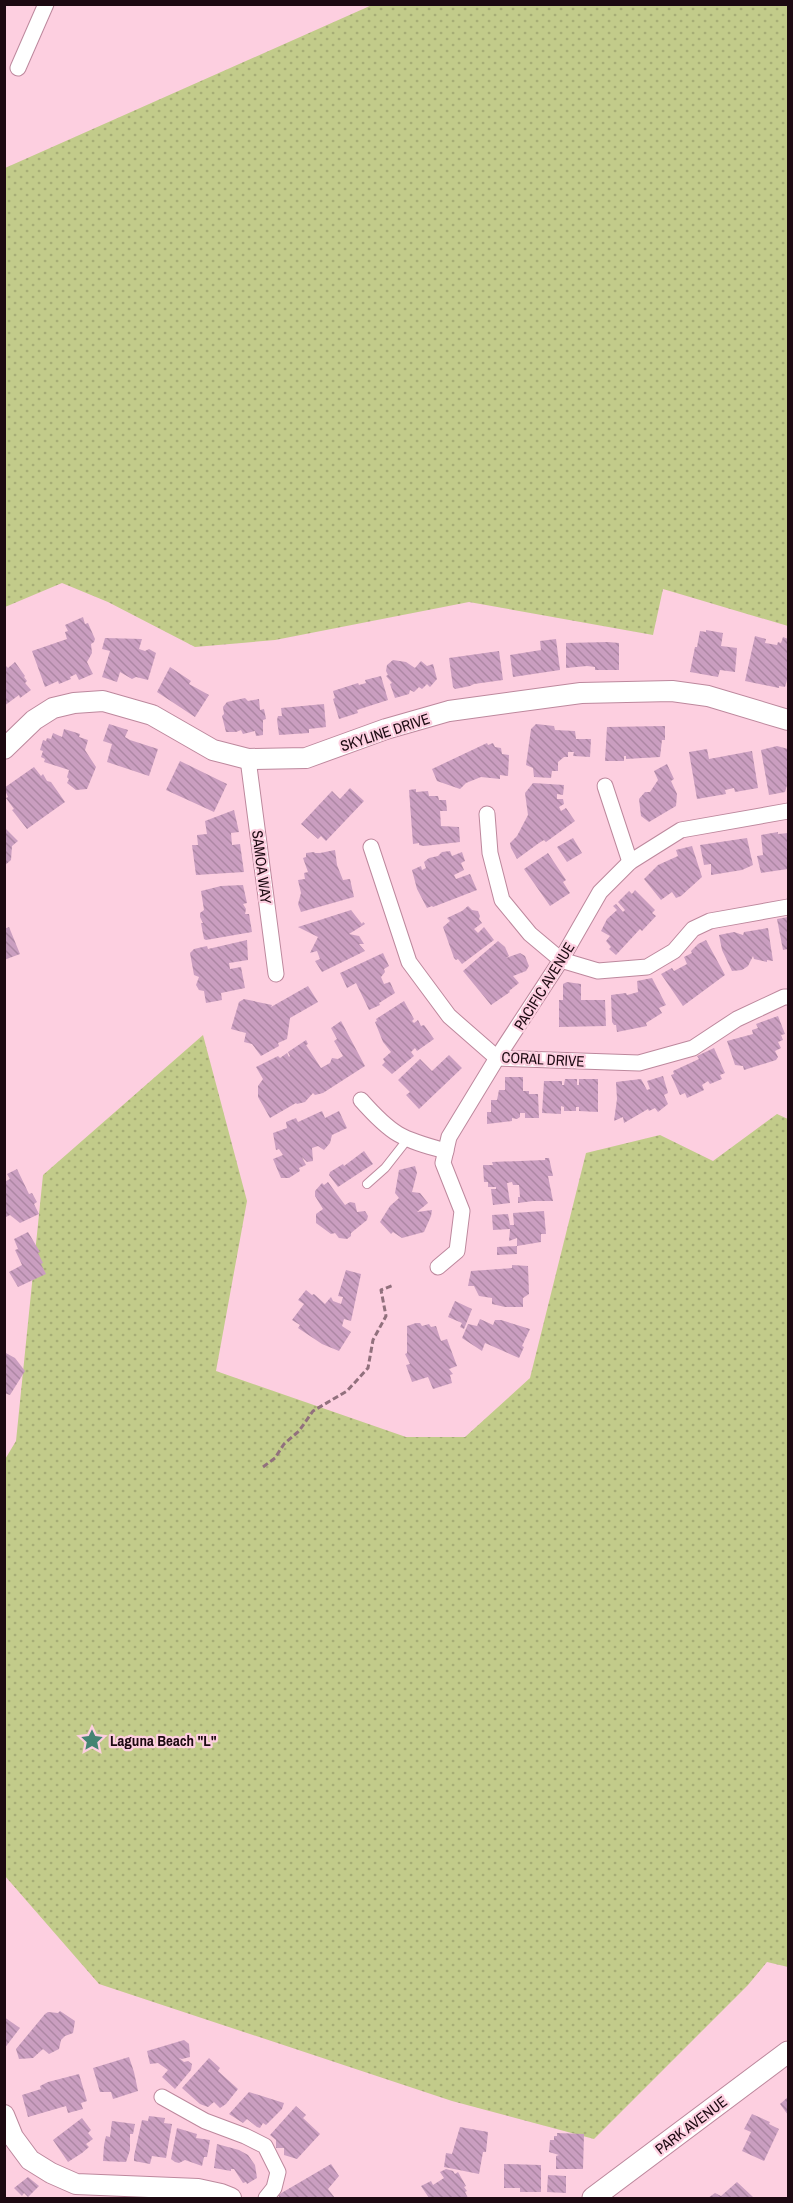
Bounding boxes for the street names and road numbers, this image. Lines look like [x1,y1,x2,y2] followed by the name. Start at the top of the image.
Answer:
[338,708,432,756] street label: SKYLINE DRIVE
[247,829,277,906] street label: SAMOA WAY
[509,938,579,1034] street label: PACIFIC AVENUE
[501,1046,585,1072] street label: CORAL DRIVE
[651,2091,731,2159] street label: PARK AVENUE

